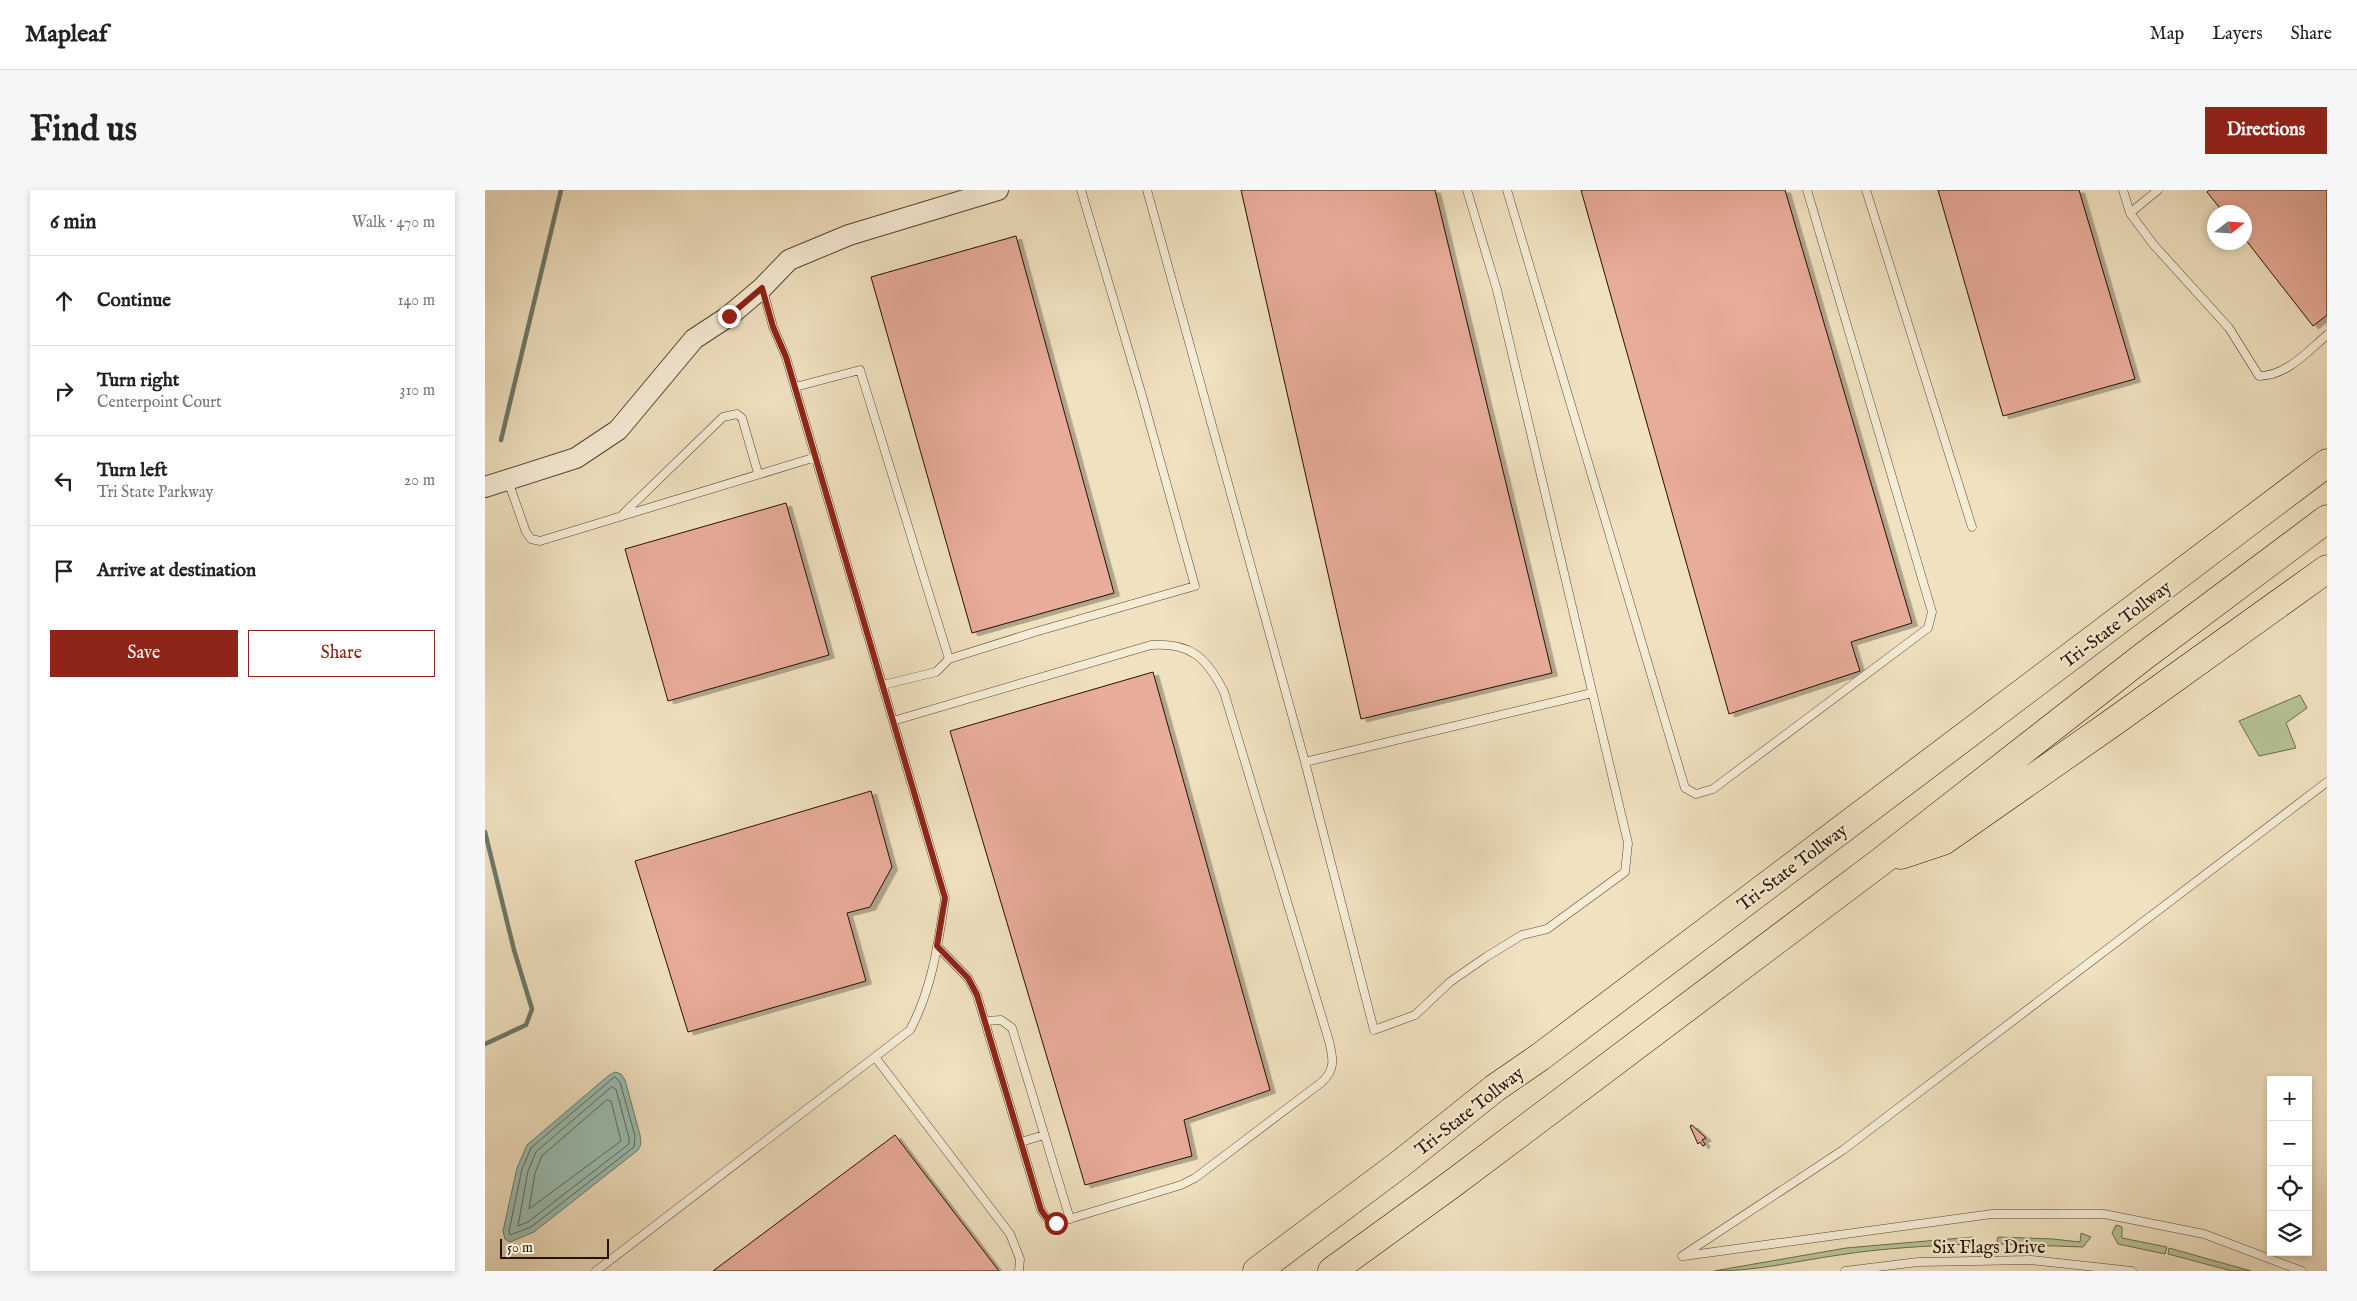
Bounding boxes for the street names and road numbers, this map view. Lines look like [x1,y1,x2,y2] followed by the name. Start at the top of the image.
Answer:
[2057,576,2177,674] street label: Tri-State Tollway
[1733,819,1853,917] street label: Tri-State Tollway
[1411,1062,1529,1162] street label: Tri-State Tollway
[1933,1237,2045,1260] street label: Six Flags Drive

